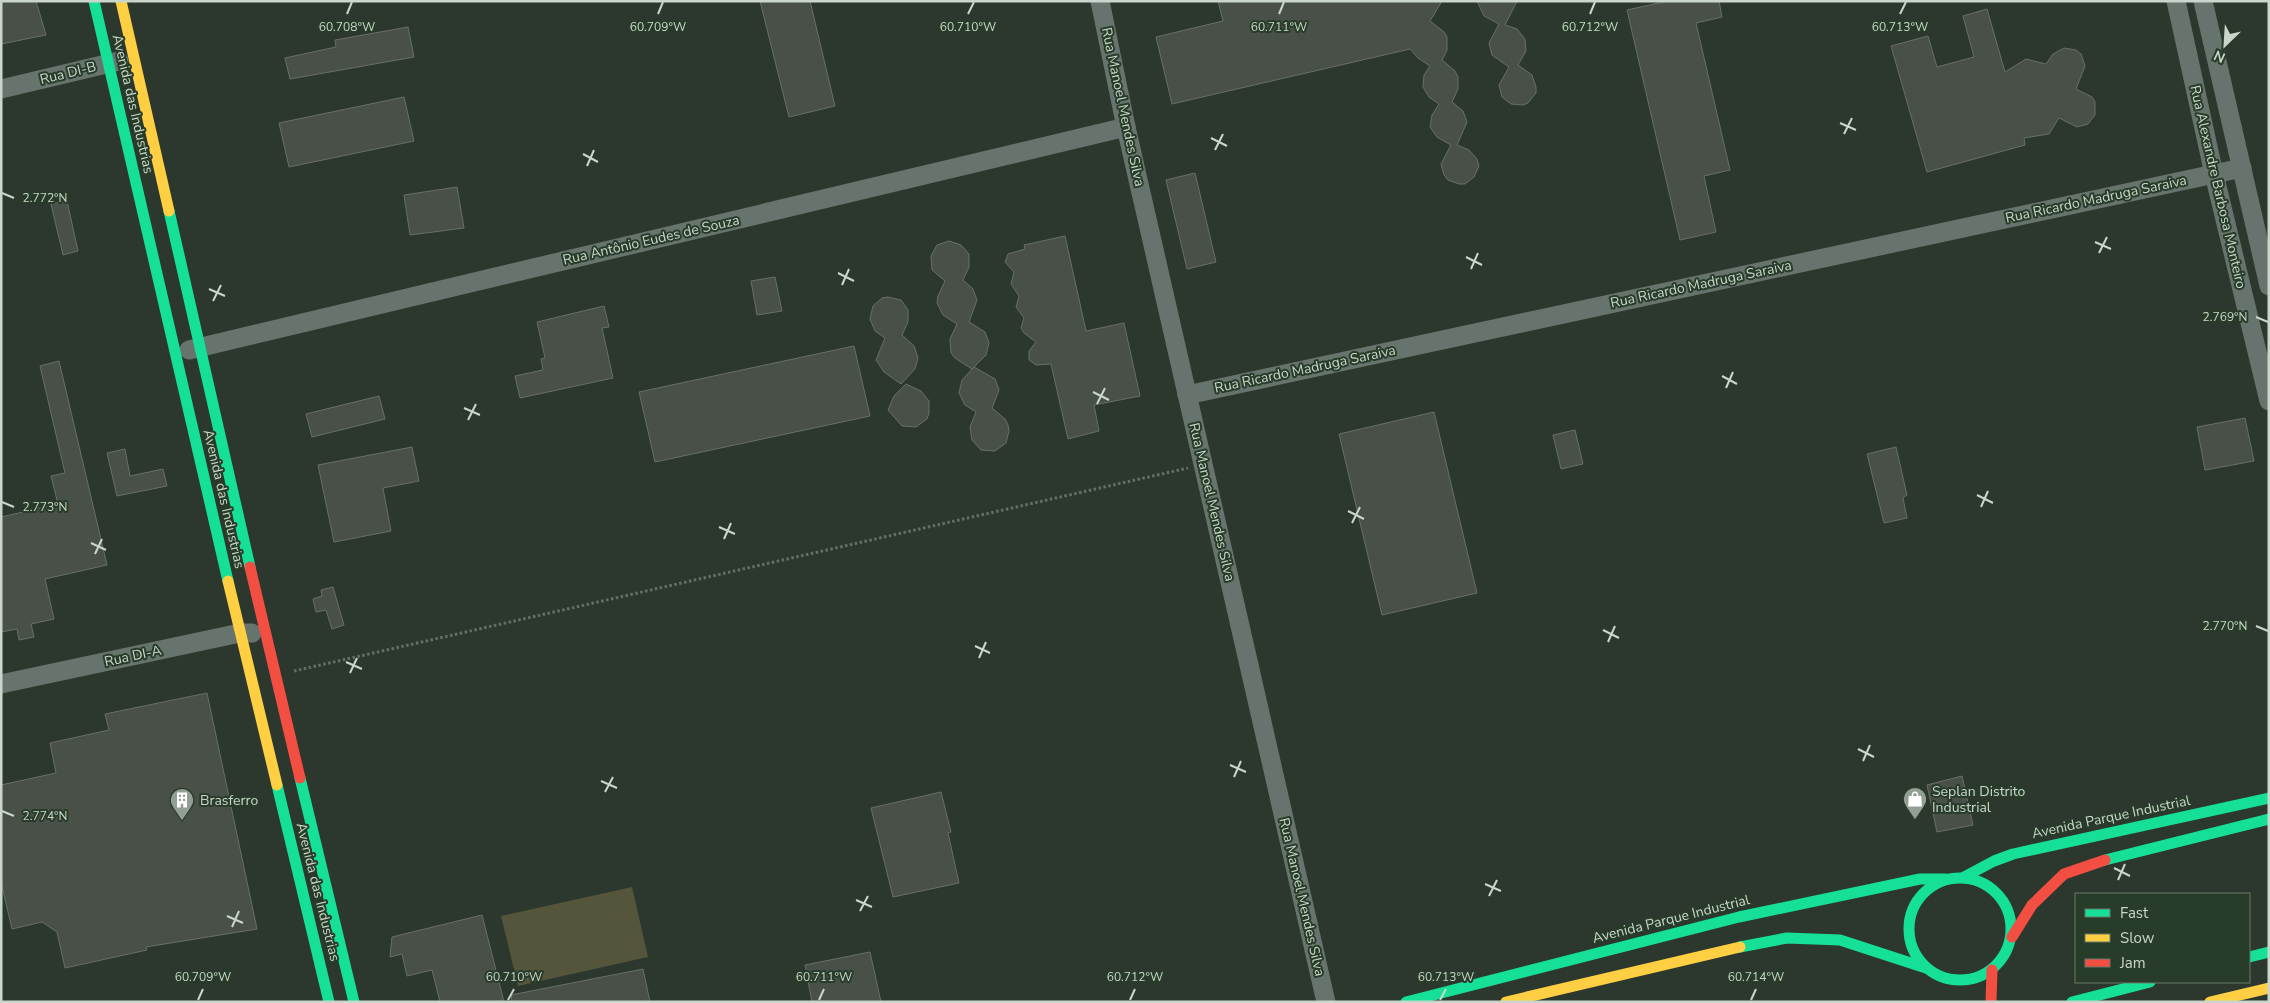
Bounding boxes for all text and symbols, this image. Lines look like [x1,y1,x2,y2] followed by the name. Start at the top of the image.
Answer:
[319,19,375,35] text: 60.708°W
[630,19,686,35] text: 60.709°W
[940,19,996,35] text: 60.710°W
[1251,19,1307,35] text: 60.711°W
[1562,19,1618,35] text: 60.712°W
[1872,19,1928,35] text: 60.713°W
[2200,20,2250,70] north arrow
[1097,26,1149,188] street label: Rua Manoel Mendes Silva
[108,33,158,176] street label: Avenida das Industrias
[2211,46,2228,67] text: N
[38,57,98,89] street label: Rua DI-B
[2185,83,2251,291] street label: Rua Alexandre Barbosa Monteiro
[2004,170,2188,228] street label: Rua Ricardo Madruga Saraiva
[23,190,67,206] text: 2.772°N
[561,210,741,270] street label: Rua Antônio Eudes de Souza
[1609,255,1793,313] street label: Rua Ricardo Madruga Saraiva
[2203,309,2247,325] text: 2.769°N
[1213,340,1397,398] street label: Rua Ricardo Madruga Saraiva
[1184,421,1240,583] street label: Rua Manoel Mendes Silva
[199,428,249,571] street label: Avenida das Industrias
[23,499,67,515] text: 2.773°N
[2203,618,2247,634] text: 2.770°N
[103,641,163,671] street label: Rua DI-A
[1932,782,2026,817] place label: Seplan Distrito Industrial
[1902,786,1928,820] shop icon: Seplan Distrito Industrial
[169,787,195,821] building icon: Brasferro
[200,791,258,810] place label: Brasferro
[2030,791,2193,843] street label: Avenida Parque Industrial
[23,808,67,824] text: 2.774°N
[1274,816,1330,978] street label: Rua Manoel Mendes Silva
[292,821,344,964] street label: Avenida das Industrias
[1590,890,1753,948] street label: Avenida Parque Industrial
[2075,893,2250,983] legend
[2120,903,2149,923] text: Fast
[2120,928,2155,948] text: Slow
[2119,953,2146,973] text: Jam
[175,969,231,985] text: 60.709°W
[486,969,542,985] text: 60.710°W
[796,969,852,985] text: 60.711°W
[1107,969,1163,985] text: 60.712°W
[1418,969,1474,985] text: 60.713°W
[1728,969,1784,985] text: 60.714°W

